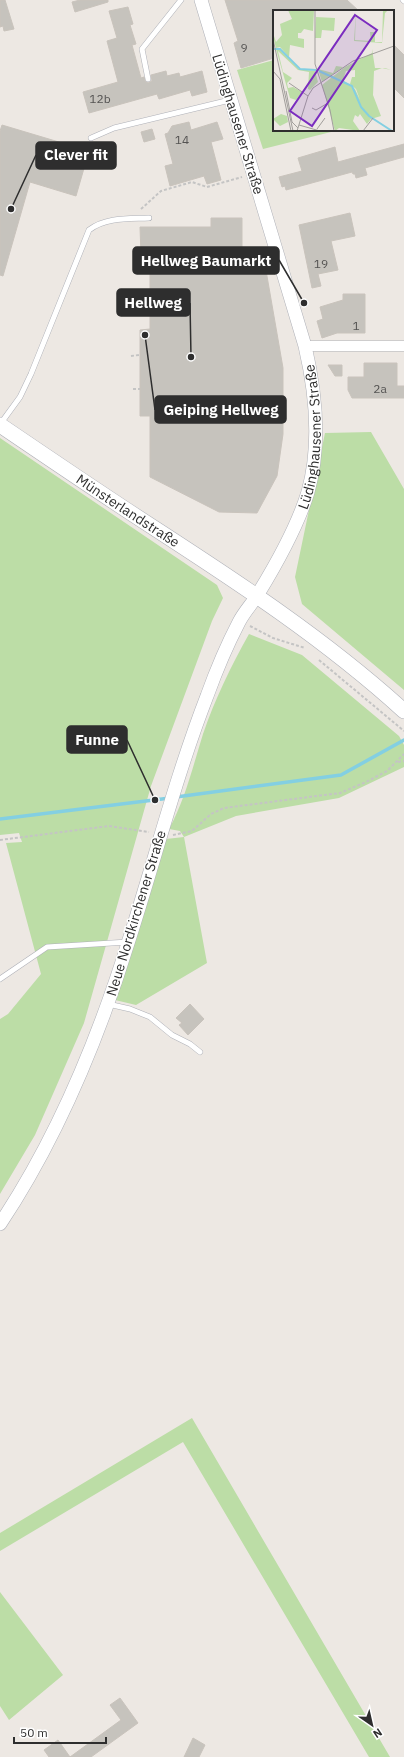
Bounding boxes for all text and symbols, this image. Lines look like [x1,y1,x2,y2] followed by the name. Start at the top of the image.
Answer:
[273,10,394,131] inset map
[240,40,248,55] house number: 9
[208,52,268,197] street label: Lüdinghausener Straße
[89,91,111,106] house number: 12b
[175,132,189,147] house number: 14
[36,142,116,169] callout: Clever fit
[44,145,108,164] text: Clever fit
[133,247,279,274] callout: Hellweg Baumarkt
[141,251,272,270] text: Hellweg Baumarkt
[314,256,328,271] house number: 19
[117,289,190,316] callout: Hellweg
[124,293,182,312] text: Hellweg
[352,318,360,333] house number: 1
[294,363,325,512] street label: Lüdinghausener Straße
[373,381,387,396] house number: 2a
[155,396,286,423] callout: Geiping Hellweg
[163,400,279,419] text: Geiping Hellweg
[73,470,183,551] street label: Münsterlandstraße
[67,726,127,753] callout: Funne
[75,730,119,749] text: Funne
[102,828,170,998] street label: Neue Nordkirchener Straße
[352,1705,392,1745] north arrow
[14,1719,106,1745] scale bar
[20,1725,48,1740] text: 50 m
[370,1725,385,1741] text: N

